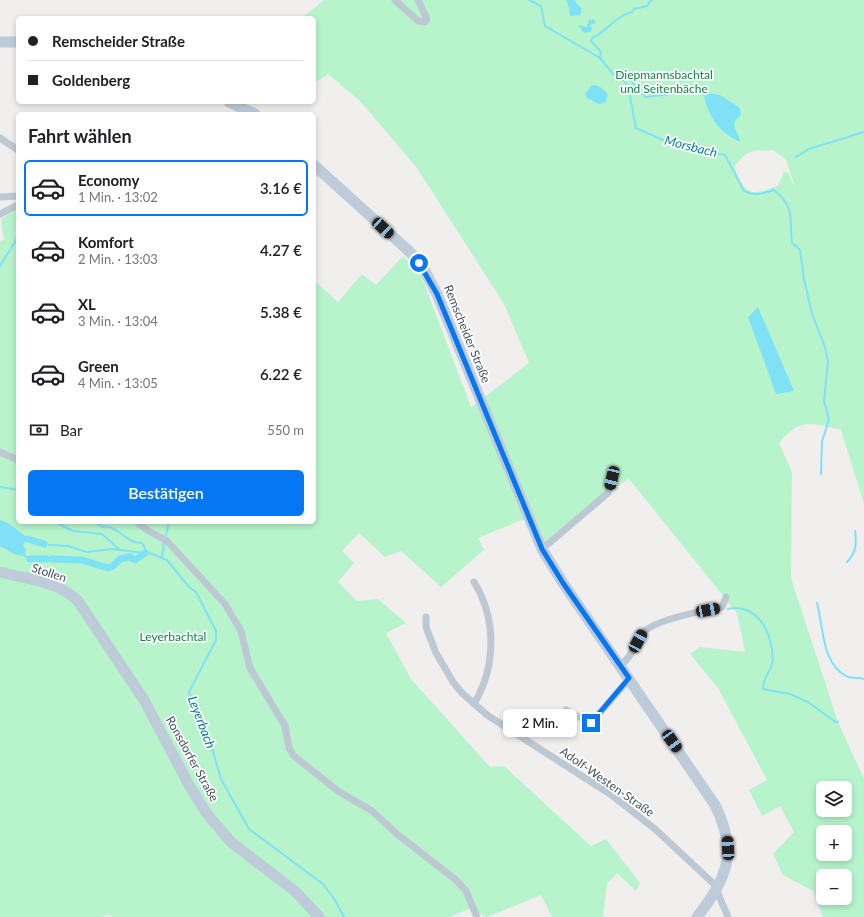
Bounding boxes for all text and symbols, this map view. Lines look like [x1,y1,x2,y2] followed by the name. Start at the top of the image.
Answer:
[52,32,185,50] text: Remscheider Straße
[615,67,713,96] park label: Diepmannsbachtal und Seitenbäche
[52,71,130,89] text: Goldenberg
[28,125,132,147] text: Fahrt wählen
[663,132,719,160] water label: Morsbach
[30,170,66,206] icon: car
[78,171,139,189] text: Economy
[260,179,302,197] text: 3.16 €
[78,189,158,205] text: 1 Min. · 13:02
[370,215,396,241] car
[30,232,66,268] icon: car
[78,233,134,251] text: Komfort
[260,241,302,259] text: 4.27 €
[78,251,158,267] text: 2 Min. · 13:03
[410,254,428,272] route start
[441,283,494,385] street label: Remscheider Straße
[30,294,66,330] icon: car
[78,295,96,313] text: XL
[260,303,302,321] text: 5.38 €
[78,313,158,329] text: 3 Min. · 13:04
[30,356,66,392] icon: car
[78,357,119,375] text: Green
[260,365,302,383] text: 6.22 €
[78,375,158,391] text: 4 Min. · 13:05
[28,419,50,441] icon: cash
[60,421,83,439] text: Bar
[267,422,304,438] text: 550 m
[603,465,621,491] car
[28,470,304,516] button: Bestätigen
[30,560,69,585] street label: Stollen
[695,602,721,618] car
[627,628,649,654] car
[140,629,206,644] park label: Leyerbachtal
[185,694,219,751] water label: Leyerbach
[503,709,577,737] callout: 2 Min.
[163,713,222,804] street label: Ronsdorfer Straße
[582,714,600,732] route end
[522,715,558,731] text: 2 Min.
[660,728,684,754] car
[557,743,657,820] street label: Adolf-Westen-Straße
[816,781,852,905] map controls
[816,781,852,817] button: layers
[816,825,852,861] button: +
[721,836,735,860] car
[816,869,852,905] button: −

